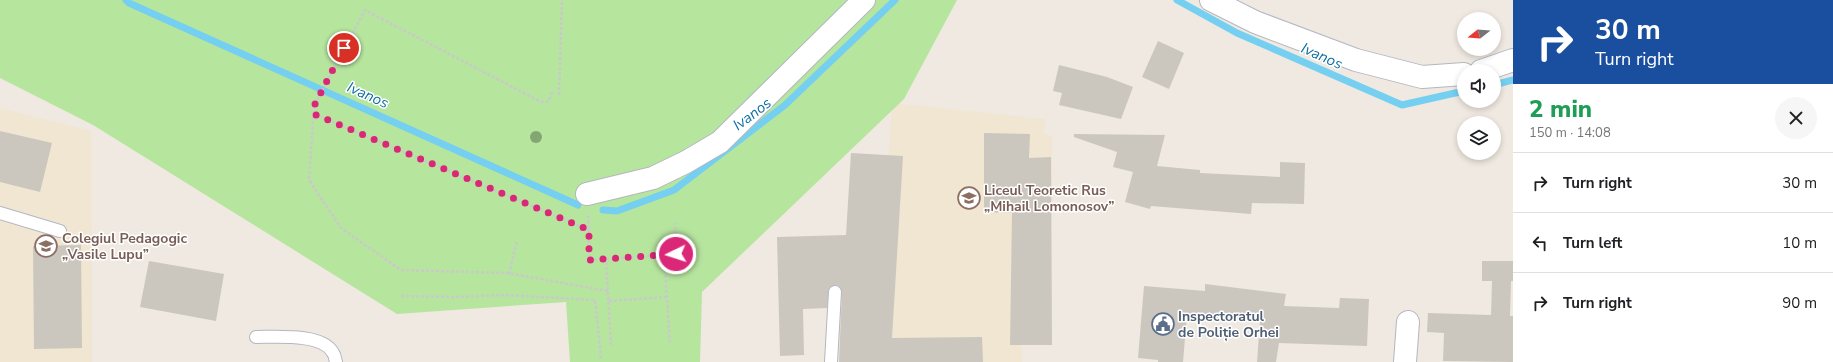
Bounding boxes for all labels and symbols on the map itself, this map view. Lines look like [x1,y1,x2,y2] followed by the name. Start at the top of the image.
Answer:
[1457,12,1501,56] north arrow
[327,31,361,65] pin
[1298,38,1346,74] water label: Ivanos
[344,77,392,113] water label: Ivanos
[729,93,775,135] water label: Ivanos
[984,181,1115,216] place label: Liceul Teoretic Rus „Mihail Lomonosov”
[956,185,982,211] school or university icon: Liceul Teoretic Rus „Mihail Lomonosov”
[62,229,187,264] place label: Colegiul Pedagogic „Vasile Lupu”
[33,233,59,259] school or university icon: Colegiul Pedagogic „Vasile Lupu”
[655,233,697,275] position arrow
[1178,307,1279,342] place label: Inspectoratul de Poliție Orhei
[1150,311,1176,337] public building icon: Inspectoratul de Poliție Orhei

